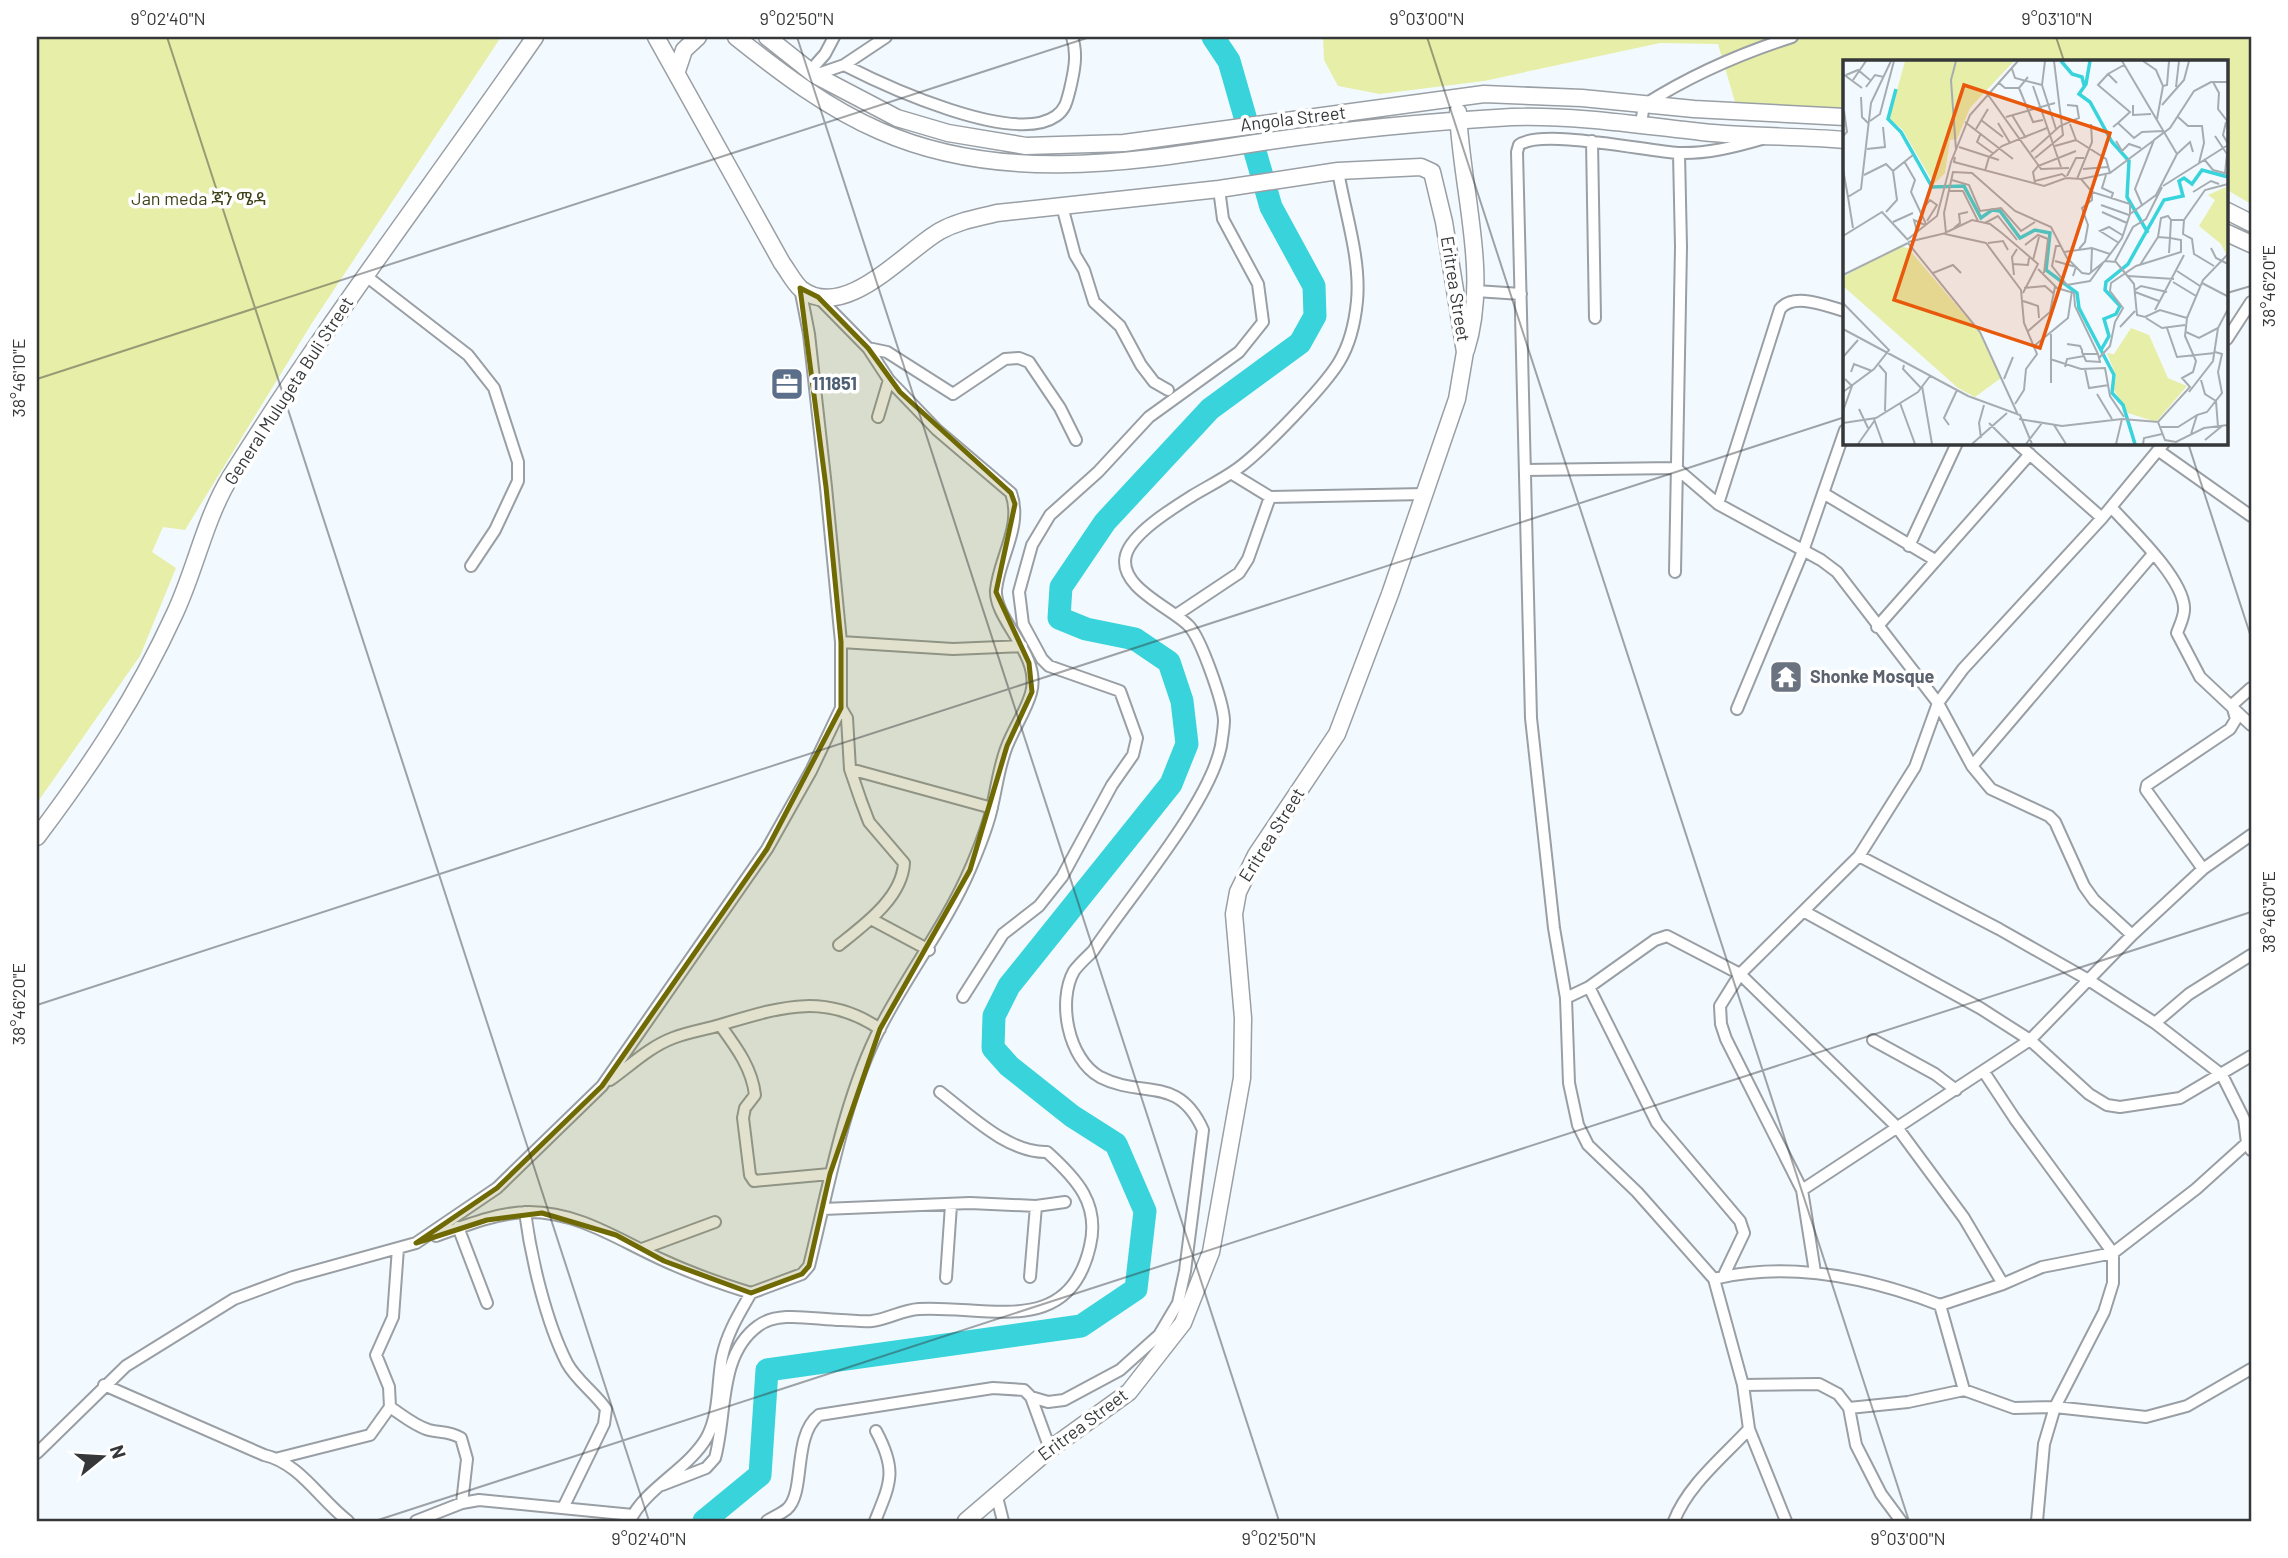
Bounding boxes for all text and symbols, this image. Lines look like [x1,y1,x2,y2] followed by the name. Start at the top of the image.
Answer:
[130,7,206,29] text: 9°02'40"N
[760,7,834,29] text: 9°02'50"N
[1389,7,1465,29] text: 9°03'00"N
[2021,7,2093,29] text: 9°03'10"N
[1843,60,2228,444] inset map
[1239,101,1347,135] street label: Angola Street
[131,187,267,209] park label: Jan meda ጃን ሜዳ
[1437,235,1475,343] street label: Eritrea Street
[2257,245,2279,327] text: 38°46'20"E
[219,292,357,489] street label: General Mulugeta Buli Street
[7,338,29,418] text: 38°46'10"E
[768,365,806,403] office icon: 111851
[812,372,857,394] place label: 111851
[1767,658,1805,696] temple icon: Shonke Mosque
[1810,665,1935,687] place label: Shonke Mosque
[1234,783,1309,885] street label: Eritrea Street
[2257,871,2279,953] text: 38°46'30"E
[7,963,29,1045] text: 38°46'20"E
[1033,1383,1132,1465] street label: Eritrea Street
[66,1422,136,1492] north arrow
[106,1442,132,1461] text: N
[611,1527,687,1549] text: 9°02'40"N
[1242,1527,1316,1549] text: 9°02'50"N
[1870,1527,1946,1549] text: 9°03'00"N

